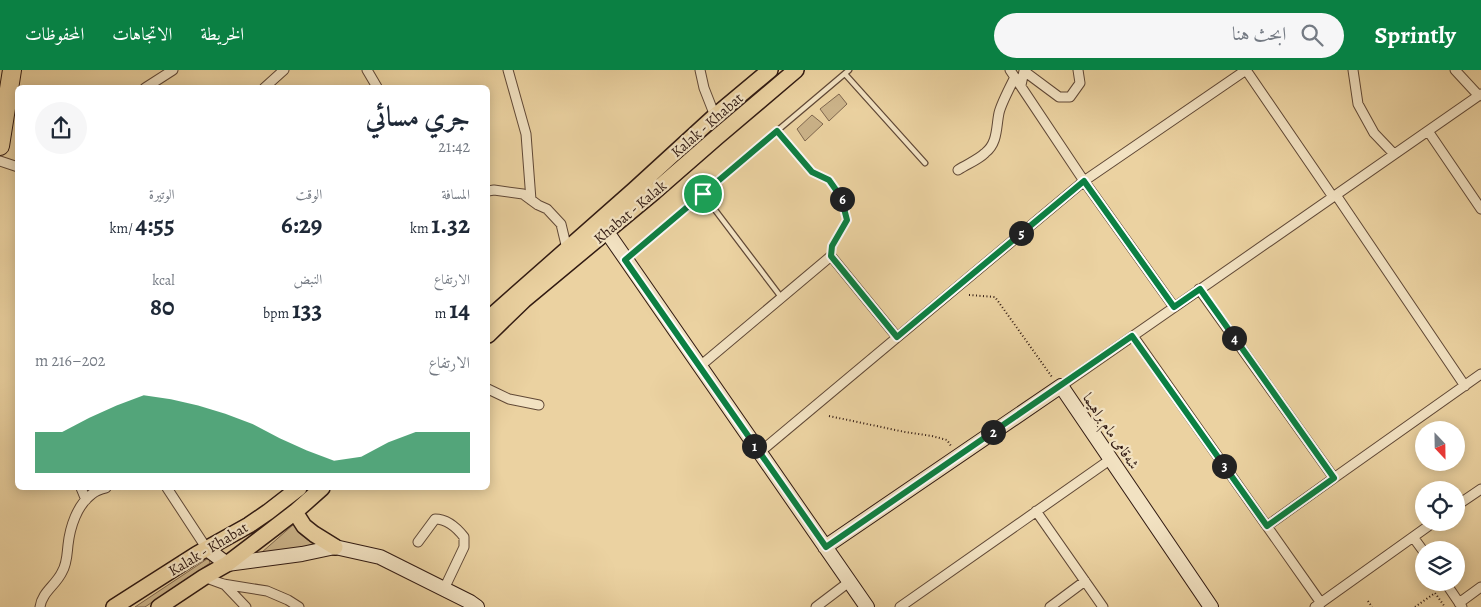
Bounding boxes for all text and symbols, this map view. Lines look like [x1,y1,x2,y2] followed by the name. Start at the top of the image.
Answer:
[994,13,1344,58] search box
[1374,19,1456,51] text: Sprintly
[1232,21,1286,47] text: ابحث هنا
[1298,21,1326,49] icon: search
[25,22,84,46] text: المحفوظات
[112,22,172,46] text: الاتجاهات
[200,22,244,46] text: الخريطة
[667,88,747,162] street label: Kalak - Khabat
[365,98,470,136] text: جري مسائي
[35,102,87,154] button: share
[438,136,470,158] text: 21:42
[682,173,724,215] pin
[589,175,671,248] street label: Khabat - Kalak
[689,180,717,208] icon: arrive
[149,185,175,204] text: الوتيرة
[296,185,322,204] text: الوقت
[441,185,470,204] text: المسافة
[830,186,854,212] pin: 6
[839,190,846,209] text: 6
[136,208,175,242] text: 4:55
[281,208,322,242] text: 6:29
[431,208,470,242] text: 1.32
[110,219,136,238] text: /km
[410,219,431,238] text: km
[1008,220,1034,246] pin: 5
[1019,224,1024,243] text: 5
[293,270,322,289] text: النبض
[434,270,470,289] text: الارتفاع
[152,271,175,290] text: kcal
[150,290,175,324] text: 80
[292,293,322,327] text: 133
[449,293,470,327] text: 14
[263,304,292,323] text: bpm
[435,304,449,323] text: m
[1222,326,1246,350] pin: 4
[1231,329,1238,348] text: 4
[35,350,105,372] text: 202–216 m
[428,352,470,374] text: الارتفاع
[1076,389,1144,475] street label: شەقامی مام براهیما
[980,420,1006,444] pin: 2
[1415,421,1465,471] north arrow
[1415,421,1465,591] map controls
[990,423,997,442] text: 2
[742,434,766,458] pin: 1
[752,437,757,456] text: 1
[1212,454,1236,478] pin: 3
[1221,457,1228,476] text: 3
[1415,481,1465,531] button: locate
[165,517,252,581] street label: Kalak - Khabat
[1415,541,1465,591] button: layers

